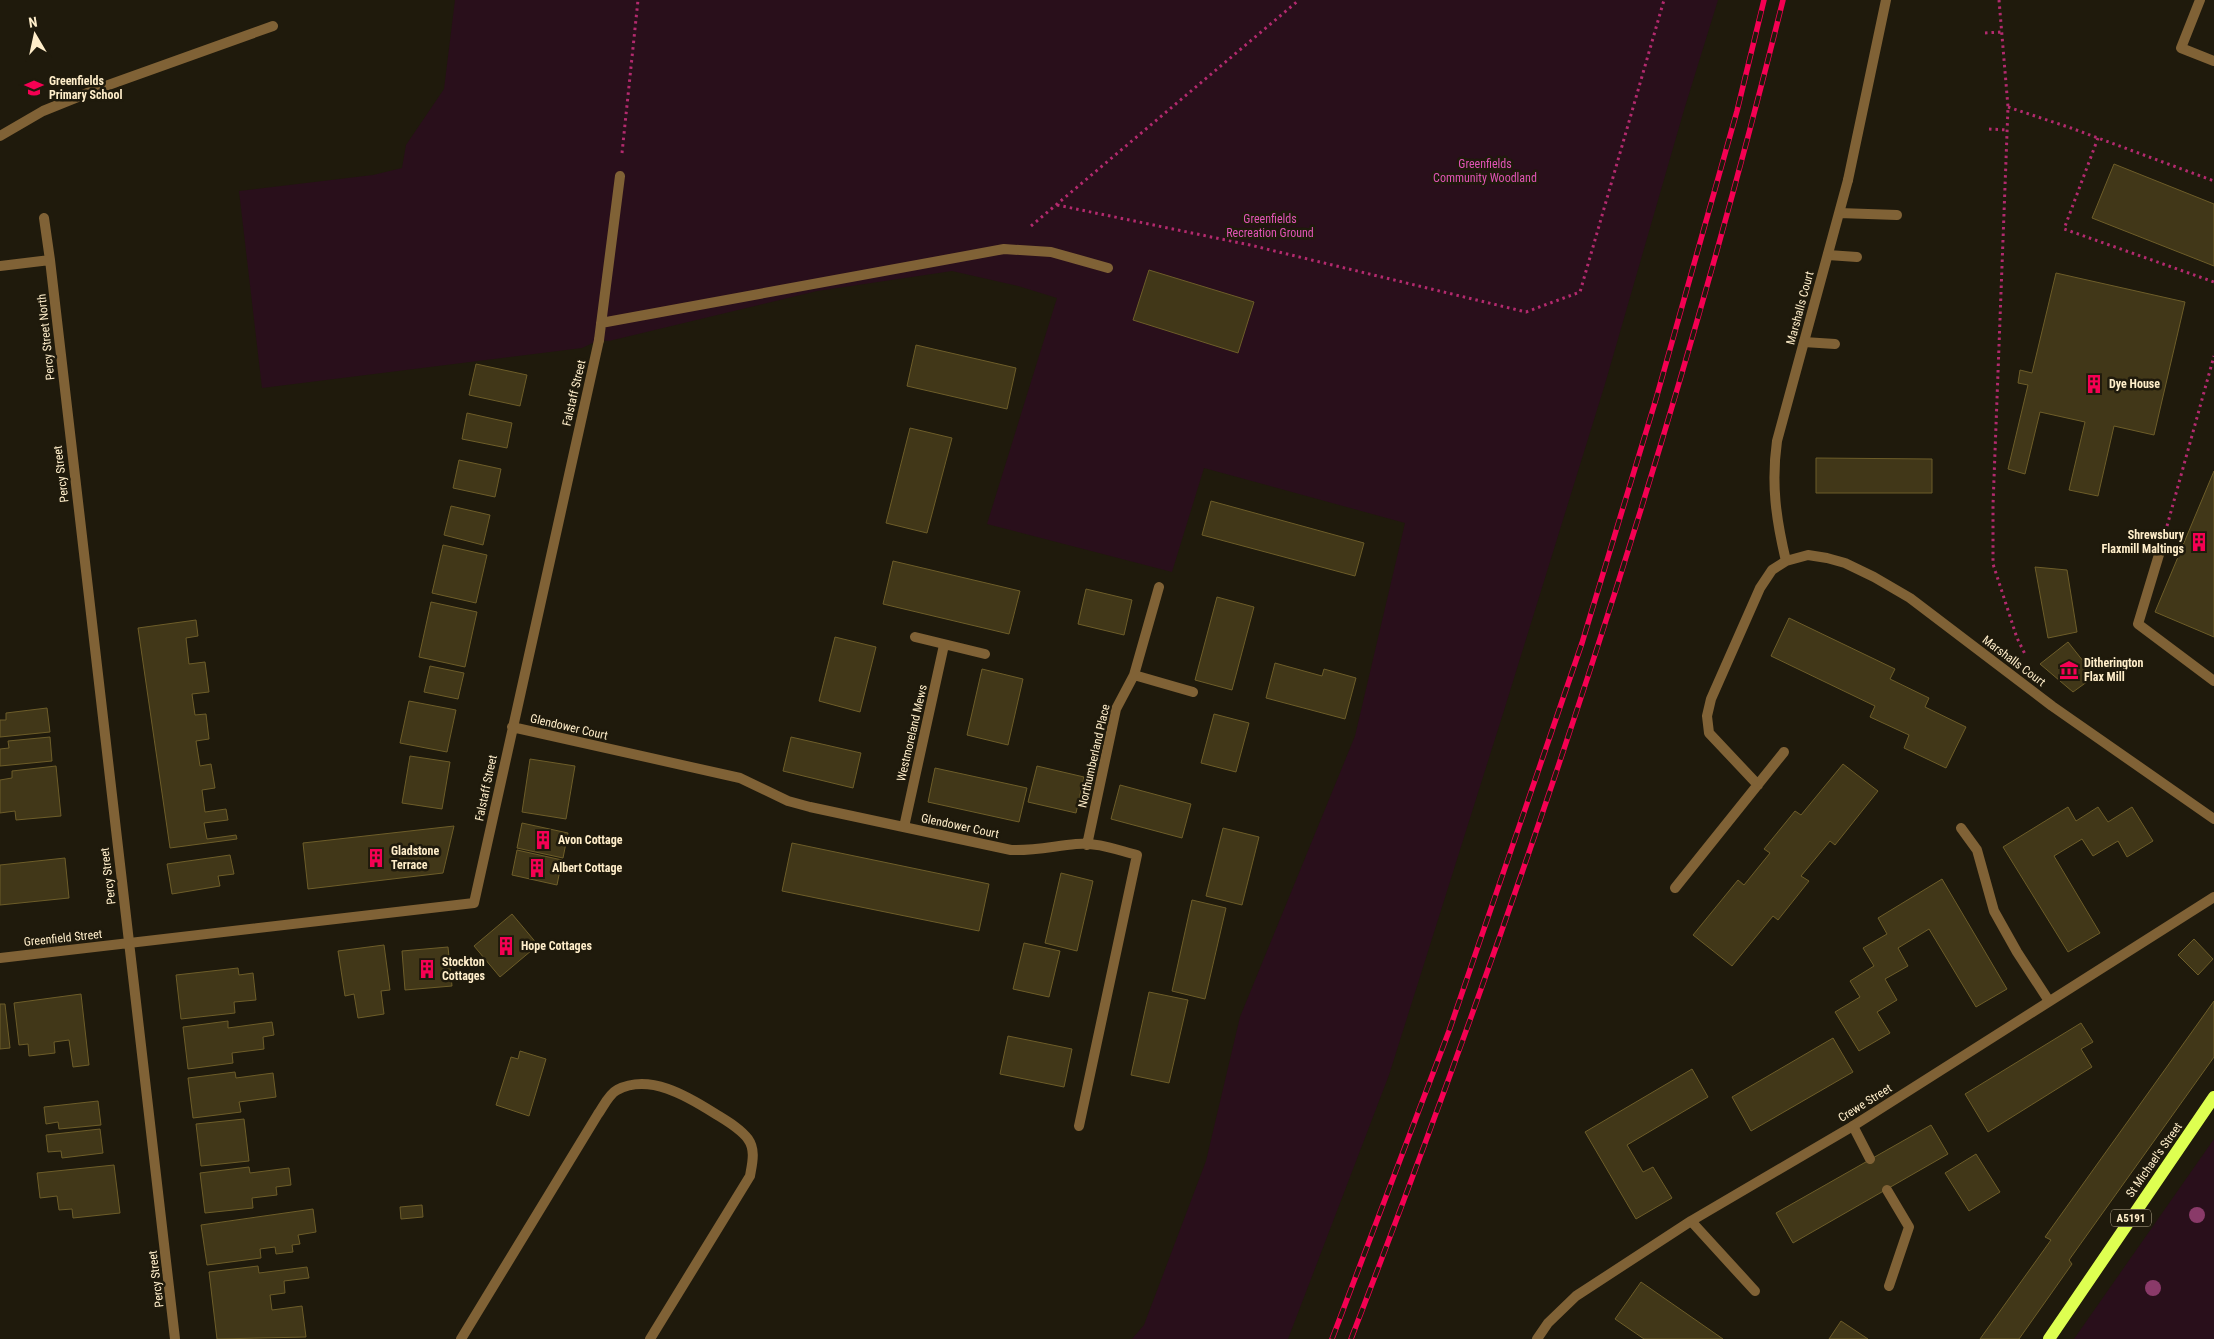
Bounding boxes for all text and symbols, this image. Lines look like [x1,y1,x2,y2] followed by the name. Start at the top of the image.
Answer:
[10,10,60,60] north arrow
[27,14,38,31] text: N
[49,74,122,102] place label: Greenfields Primary School
[23,77,45,99] school or university icon: Greenfields Primary School
[1433,157,1537,185] park label: Greenfields Community Woodland
[1226,212,1314,240] park label: Greenfields Recreation Ground
[1783,269,1817,346] street label: Marshalls Court
[34,293,57,381] street label: Percy Street North
[560,358,588,427] street label: Falstaff Street
[2083,373,2105,395] building icon: Dye House
[2109,377,2160,391] place label: Dye House
[51,444,71,503] street label: Percy Street
[2102,528,2185,556] place label: Shrewsbury Flaxmill Maltings
[2188,531,2210,553] building icon: Shrewsbury Flaxmill Maltings
[1980,633,2049,690] street label: Marshalls Court
[2084,656,2144,684] place label: Ditherington Flax Mill
[2058,659,2080,681] museum icon: Ditherington Flax Mill
[894,683,930,783] street label: Westmoreland Mews
[1075,702,1113,809] street label: Northumberland Place
[529,711,610,743] street label: Glendower Court
[472,753,500,822] street label: Falstaff Street
[920,811,1001,841] street label: Glendower Court
[532,829,554,851] building icon: Avon Cottage
[558,833,623,847] place label: Avon Cottage
[391,844,439,872] place label: Gladstone Terrace
[98,846,118,905] street label: Percy Street
[365,847,387,869] building icon: Gladstone Terrace
[526,857,548,879] building icon: Albert Cottage
[552,861,622,875] place label: Albert Cottage
[23,927,103,949] street label: Greenfield Street
[495,935,517,957] building icon: Hope Cottages
[521,939,592,953] place label: Hope Cottages
[442,955,486,983] place label: Stockton Cottages
[416,958,438,980] building icon: Stockton Cottages
[1836,1081,1895,1125] street label: Crewe Street
[2123,1120,2185,1200] street label: St Michael's Street
[2111,1210,2151,1226] road number: A5191
[146,1249,166,1308] street label: Percy Street

